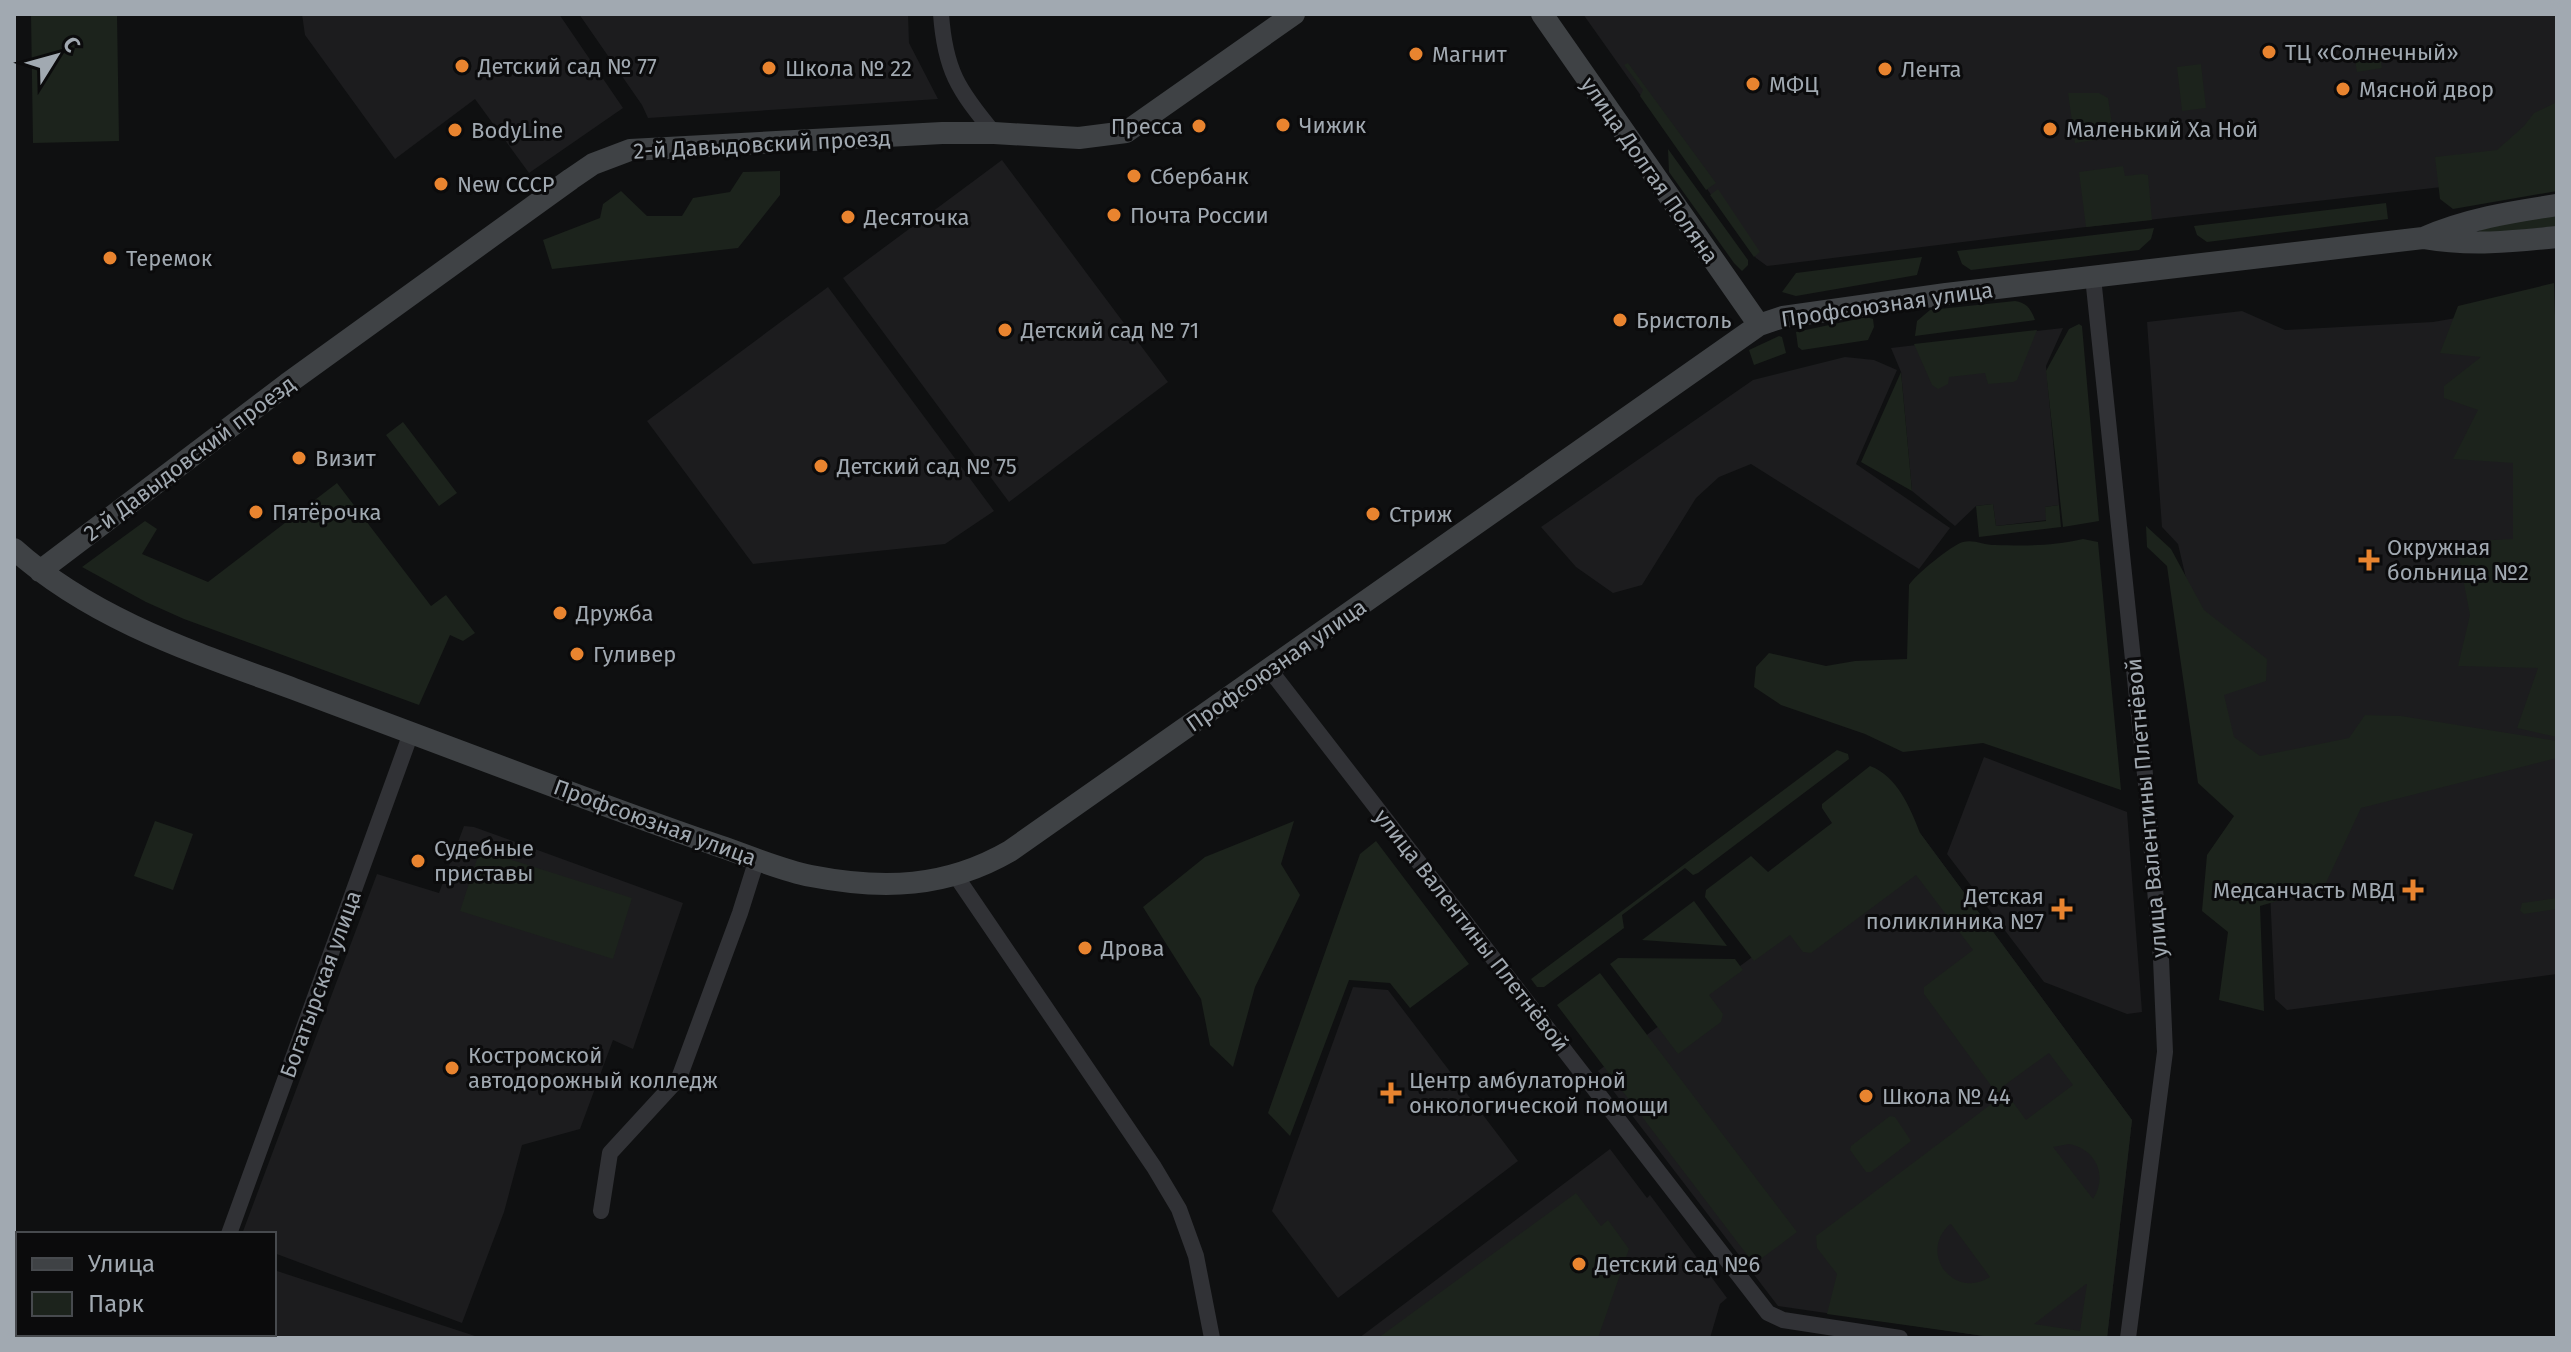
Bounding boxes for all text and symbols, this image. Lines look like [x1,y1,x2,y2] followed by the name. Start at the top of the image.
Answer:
[16,16,96,96] north arrow
[57,31,86,58] text: С
[2285,39,2459,66] place label: ТЦ «Солнечный»
[1432,41,1507,68] place label: Магнит
[2260,43,2278,61] marker: ТЦ «Солнечный»
[1407,45,1425,63] marker: Магнит
[477,53,657,80] place label: Детский сад № 77
[785,55,912,82] place label: Школа № 22
[1901,56,1962,83] place label: Лента
[453,57,471,75] marker: Детский сад № 77
[760,59,778,77] marker: Школа № 22
[1876,60,1894,78] marker: Лента
[1769,71,1819,98] place label: МФЦ
[1575,72,1724,269] street label: улица Долгая Поляна
[1744,75,1762,93] marker: МФЦ
[2359,76,2494,103] place label: Мясной двор
[2334,80,2352,98] marker: Мясной двор
[1299,112,1367,139] place label: Чижик
[1111,113,1183,140] place label: Пресса
[1274,116,1292,134] marker: Чижик
[2066,116,2258,143] place label: Маленький Ха Ной
[471,117,563,144] place label: BodyLine
[1190,117,1208,135] marker: Пресса
[2041,120,2059,138] marker: Маленький Ха Ной
[446,121,464,139] marker: BodyLine
[633,124,891,165] street label: 2-й Давыдовский проезд
[1150,163,1249,190] place label: Сбербанк
[1125,167,1143,185] marker: Сбербанк
[457,171,555,198] place label: New СССР
[432,175,450,193] marker: New СССР
[1130,202,1269,229] place label: Почта России
[863,204,970,231] place label: Десяточка
[1105,206,1123,224] marker: Почта России
[839,208,857,226] marker: Десяточка
[126,245,213,272] place label: Теремок
[101,249,119,267] marker: Теремок
[1779,276,1995,333] street label: Профсоюзная улица
[1636,307,1732,334] place label: Бристоль
[1611,311,1629,329] marker: Бристоль
[1020,317,1199,344] place label: Детский сад № 71
[996,321,1014,339] marker: Детский сад № 71
[78,370,300,547] street label: 2-й Давыдовский проезд
[315,445,376,472] place label: Визит
[290,449,308,467] marker: Визит
[836,453,1017,480] place label: Детский сад № 75
[812,457,830,475] marker: Детский сад № 75
[272,499,381,526] place label: Пятёрочка
[1389,501,1452,528] place label: Стриж
[247,503,265,521] marker: Пятёрочка
[1364,505,1382,523] marker: Стриж
[2387,534,2529,586] place label: Окружная больница №2
[2358,549,2380,571] marker: Окружная больница №2
[1181,593,1372,738] street label: Профсоюзная улица
[575,600,653,627] place label: Дружба
[551,604,569,622] marker: Дружба
[593,641,676,668] place label: Гуливер
[568,645,586,663] marker: Гуливер
[2120,657,2173,959] street label: улица Валентины Плетнёвой
[550,773,760,872] street label: Профсоюзная улица
[1368,804,1575,1057] street label: улица Валентины Плетнёвой
[434,835,534,887] place label: Судебные приставы
[409,852,427,870] marker: Судебные приставы
[2213,877,2395,904] place label: Медсанчасть МВД
[2402,879,2424,901] marker: Медсанчасть МВД
[1866,883,2044,935] place label: Детская поликлиника №7
[274,887,367,1082] street label: Богатырская улица
[2051,898,2073,920] marker: Детская поликлиника №7
[1100,935,1165,962] place label: Дрова
[1076,939,1094,957] marker: Дрова
[468,1042,718,1094] place label: Костромской автодорожный колледж
[443,1059,461,1077] marker: Костромской автодорожный колледж
[1409,1067,1669,1119] place label: Центр амбулаторной онкологической помощи
[1380,1082,1402,1104] marker: Центр амбулаторной онкологической помощи
[1882,1083,2011,1110] place label: Школа № 44
[1857,1087,1875,1105] marker: Школа № 44
[16,1232,276,1336] legend
[88,1250,155,1278] text: Улица
[1594,1251,1760,1278] place label: Детский сад №6
[1570,1255,1588,1273] marker: Детский сад №6
[88,1290,145,1318] text: Парк

